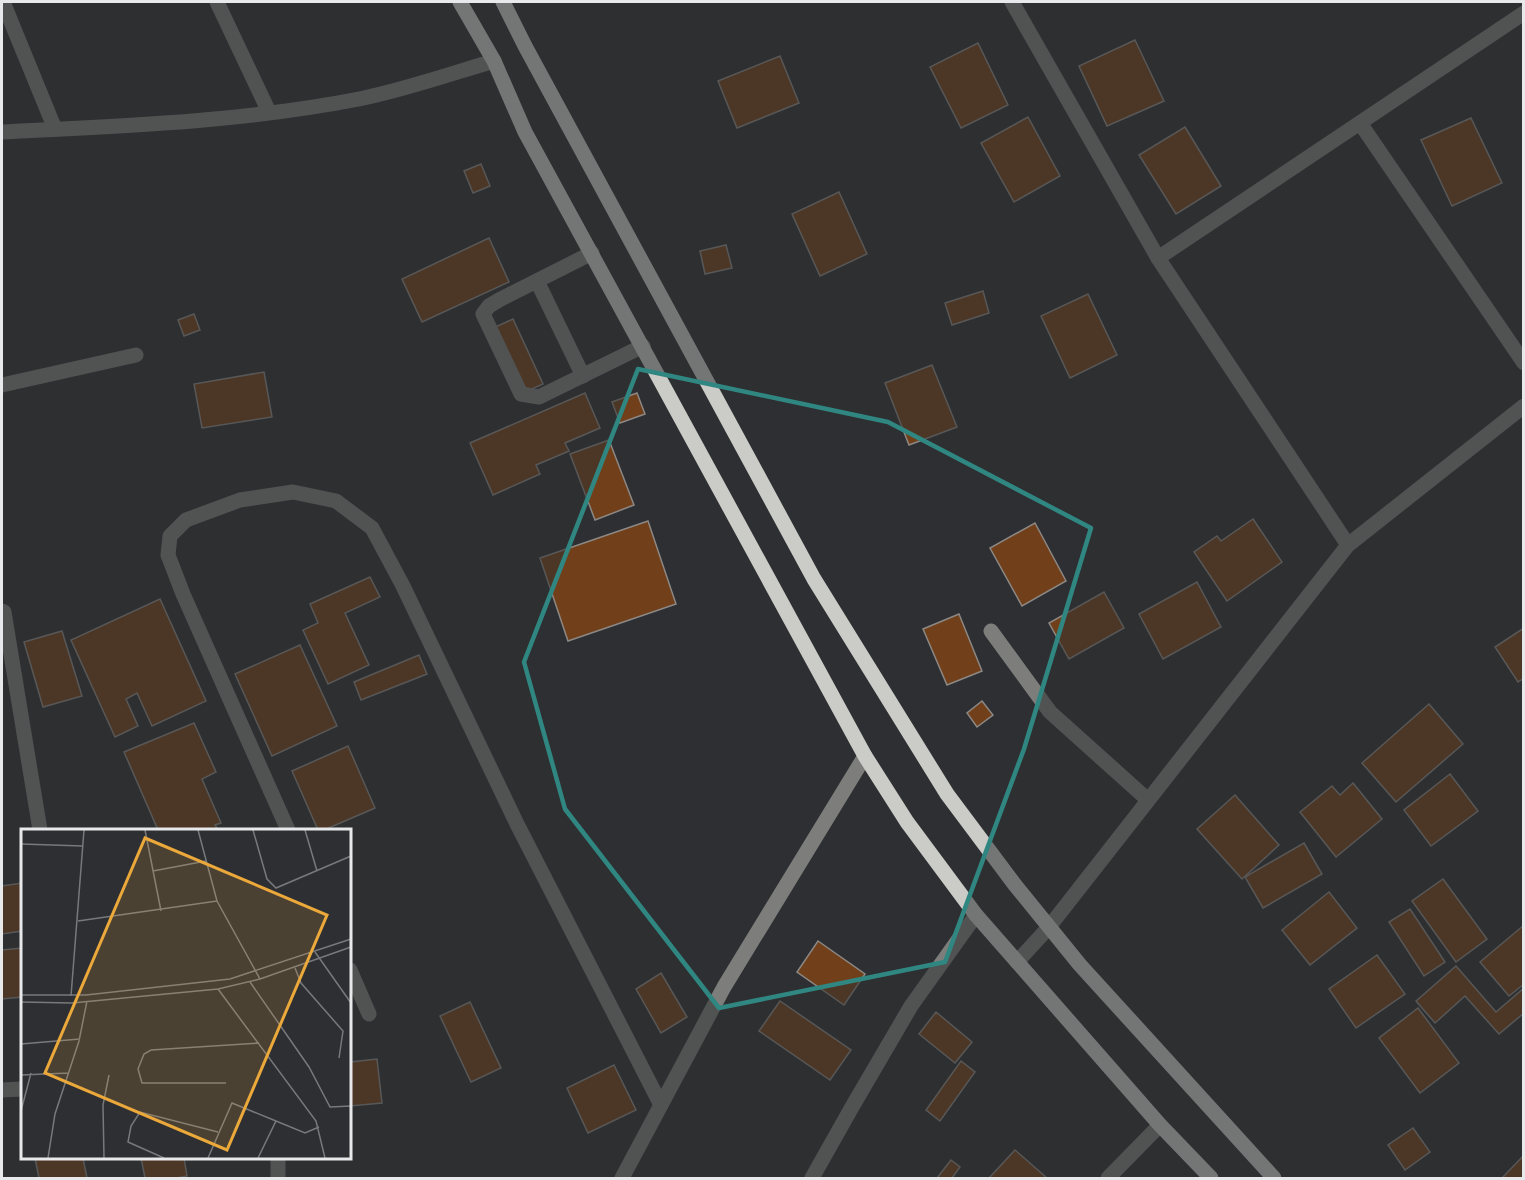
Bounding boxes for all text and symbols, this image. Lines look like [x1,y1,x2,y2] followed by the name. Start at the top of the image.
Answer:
[21,829,351,1159] inset map

